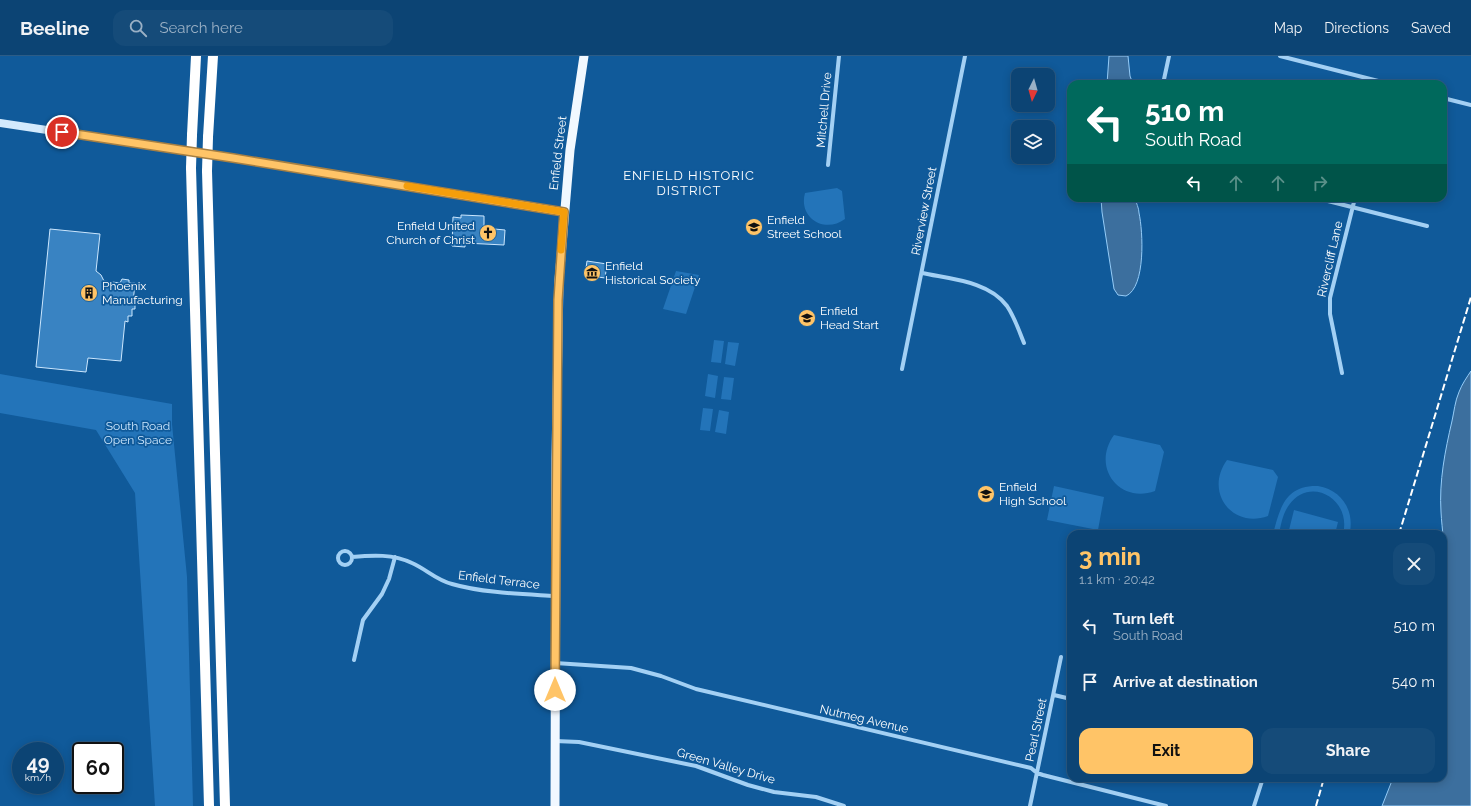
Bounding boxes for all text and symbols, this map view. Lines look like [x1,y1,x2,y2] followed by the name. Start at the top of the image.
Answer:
[113,10,393,46] search box
[20,17,89,39] text: Beeline
[127,17,149,39] icon: search
[159,19,243,37] text: Search here
[1274,20,1302,36] text: Map
[1324,20,1389,36] text: Directions
[1411,20,1451,36] text: Saved
[1011,68,1055,112] north arrow
[1011,68,1055,164] map controls
[814,72,834,148] street label: Mitchell Drive
[1145,95,1224,128] text: 510 m
[1079,96,1131,148] icon: left
[45,115,79,149] pin
[547,115,569,191] street label: Enfield Street
[1011,120,1055,164] button: layers
[51,121,73,143] icon: arrive
[1145,129,1242,150] text: South Road
[909,166,939,256] street label: Riverview Street
[623,168,755,198] district label: ENFIELD HISTORIC DISTRICT
[1183,172,1205,194] icon: left
[1225,172,1247,194] icon: ahead
[1267,172,1289,194] icon: ahead
[1309,172,1331,194] icon: right
[767,213,842,241] place label: Enfield Street School
[744,217,764,237] school or university icon: Enfield Street School
[386,219,475,247] place label: Enfield United Church of Christ
[1314,220,1346,298] street label: Rivercliff Lane
[478,223,498,243] church icon: Enfield United Church of Christ
[605,259,701,287] place label: Enfield Historical Society
[582,263,602,283] museum icon: Enfield Historical Society
[102,279,183,307] place label: Phoenix Manufacturing
[79,283,99,303] building icon: Phoenix Manufacturing
[820,304,879,332] place label: Enfield Head Start
[797,308,817,328] school or university icon: Enfield Head Start
[104,419,172,447] park label: South Road Open Space
[999,480,1067,508] place label: Enfield High School
[976,484,996,504] school or university icon: Enfield High School
[1079,542,1141,571] text: 3 min
[1393,543,1435,585] button: close
[457,568,541,592] street label: Enfield Terrace
[1079,572,1155,587] text: 1.1 km · 20:42
[1113,610,1174,628] text: Turn left
[1079,615,1101,637] icon: left
[1394,617,1435,635] text: 510 m
[1113,628,1183,643] text: South Road
[534,669,576,711] position arrow
[1079,671,1101,693] icon: arrive
[1113,673,1258,691] text: Arrive at destination
[1392,673,1435,691] text: 540 m
[1022,697,1050,763] street label: Pearl Street
[818,702,910,736] street label: Nutmeg Avenue
[1079,728,1253,774] button: Exit
[1261,728,1435,774] button: Share
[72,742,124,794] speed limit sign: 60
[675,745,777,787] street label: Green Valley Drive
[26,751,50,775] text: 49
[25,772,51,783] text: km/h

